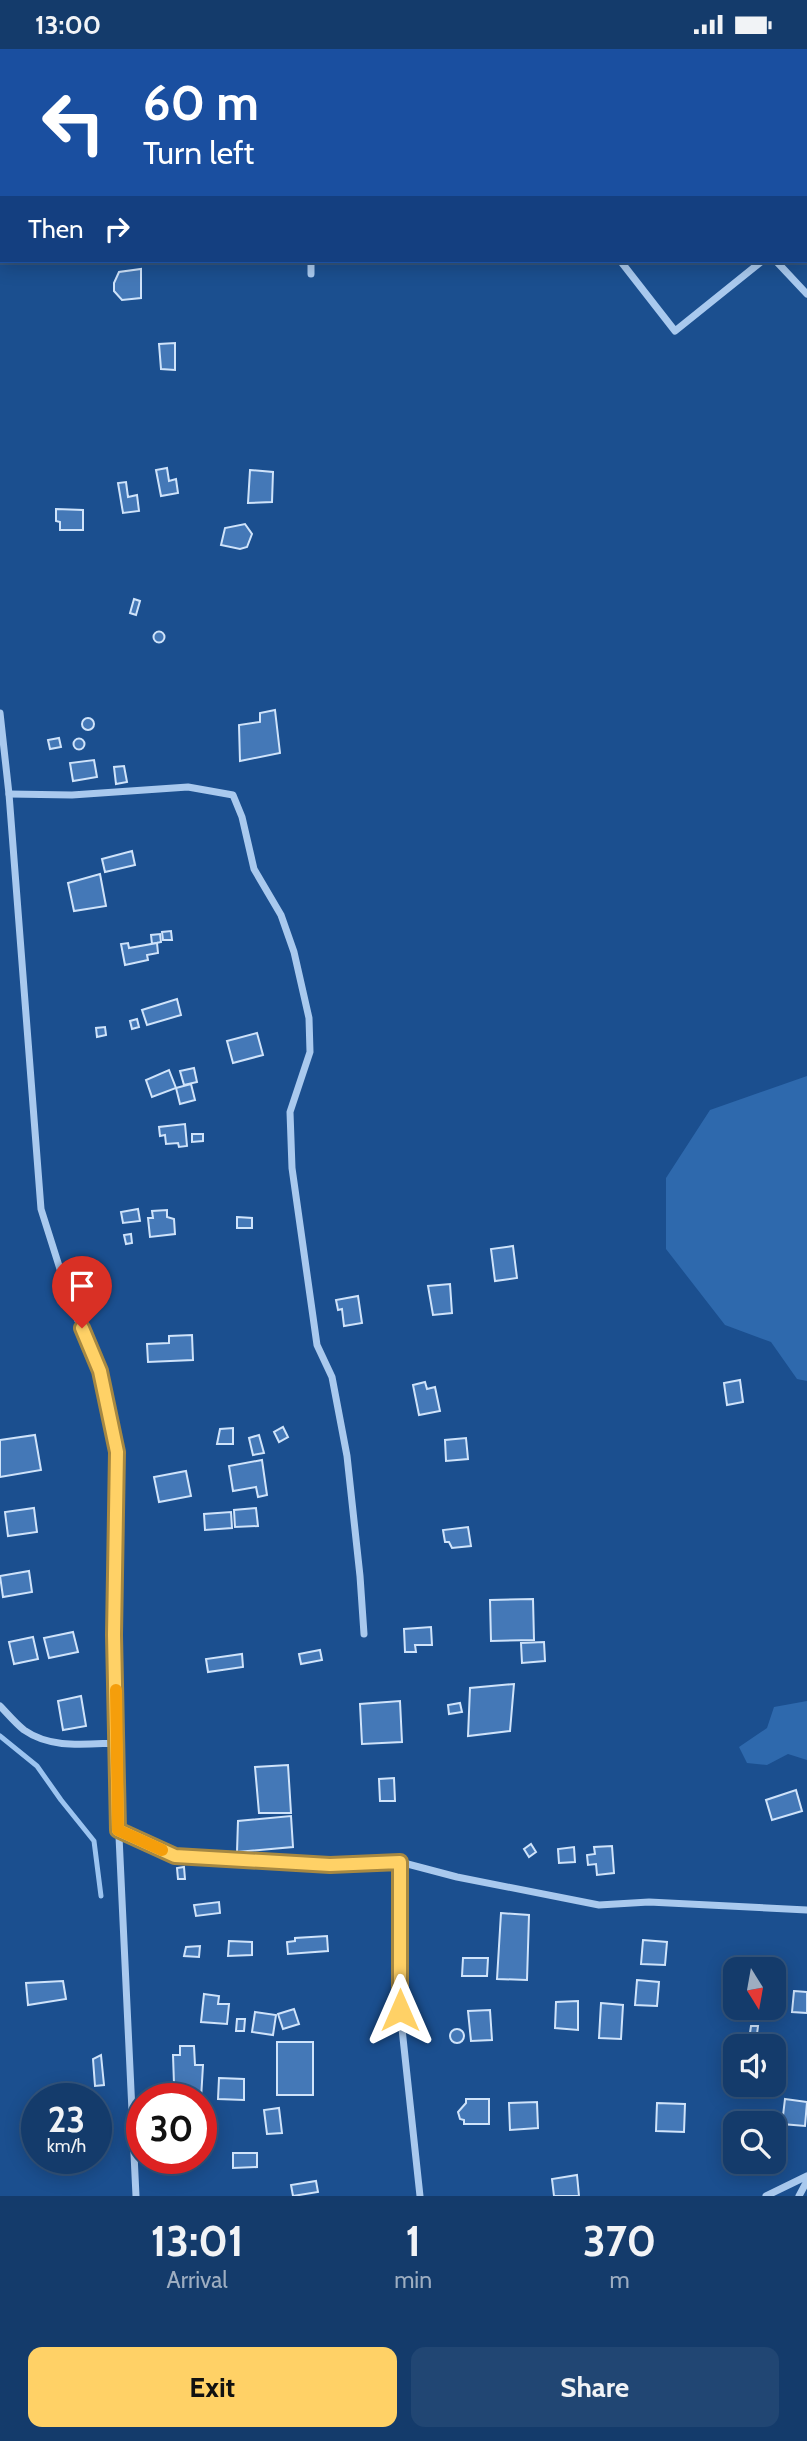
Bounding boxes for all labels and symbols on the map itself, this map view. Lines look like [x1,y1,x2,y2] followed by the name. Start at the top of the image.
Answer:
[52,1256,112,1328] pin
[723,1957,786,2019] north arrow
[363,1973,437,2047] position arrow
[126,2083,217,2174] speed limit sign: 30

